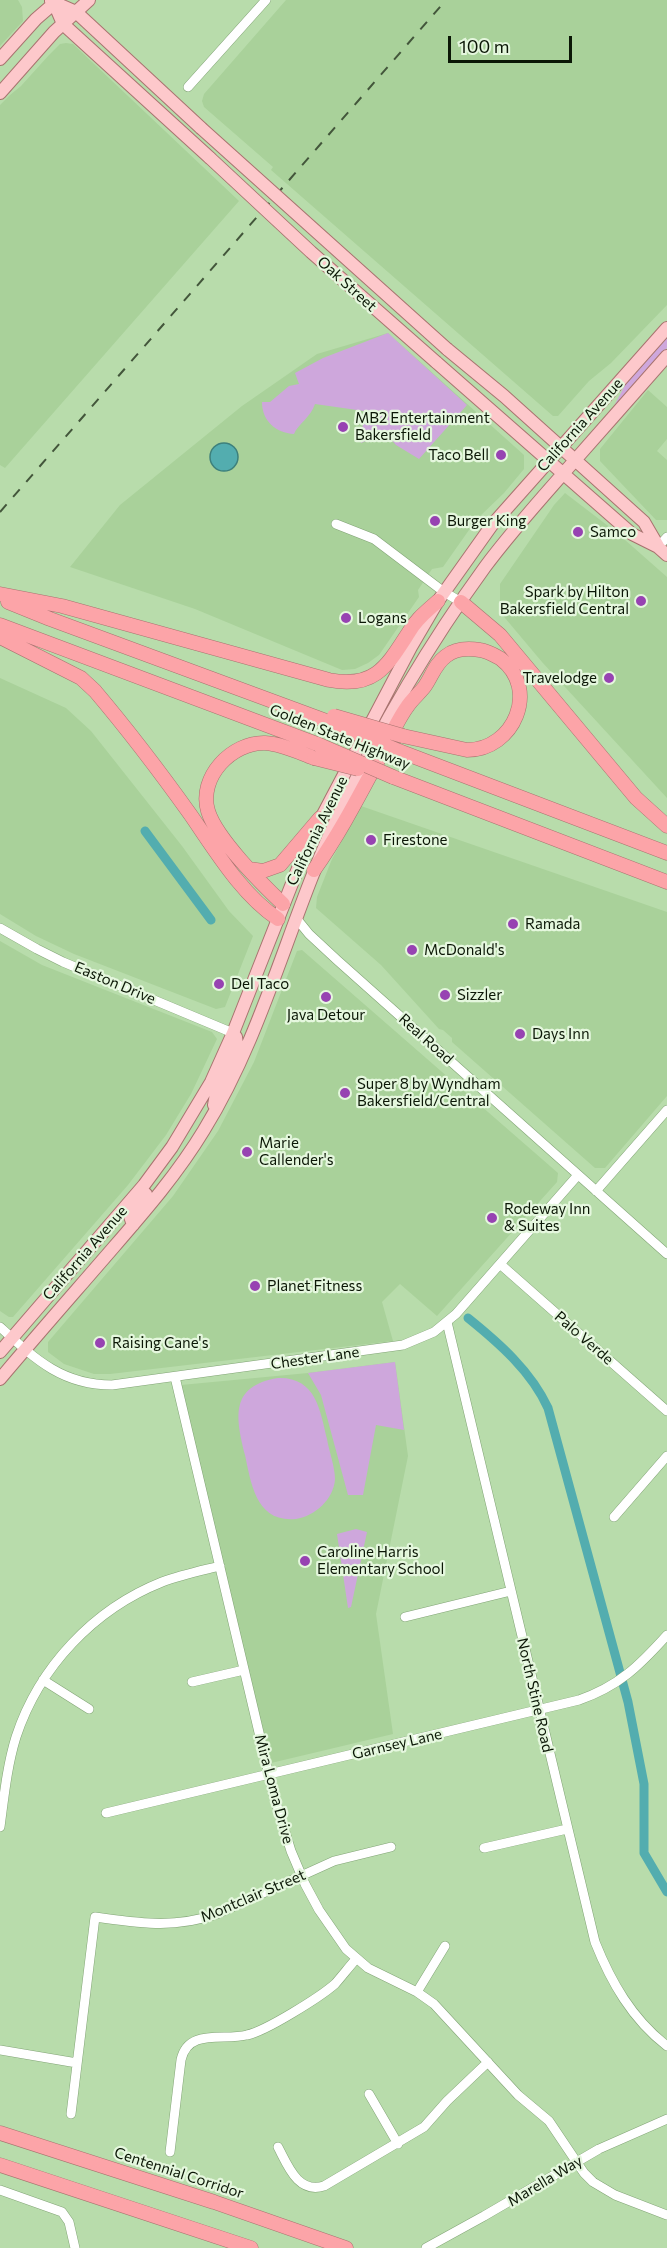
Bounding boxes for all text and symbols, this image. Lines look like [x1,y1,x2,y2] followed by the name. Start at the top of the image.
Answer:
[451,24,576,62] scale bar
[459,35,509,57] text: 100 m
[314,253,380,315] street label: Oak Street
[533,375,627,475] street label: California Avenue
[355,409,490,444] place label: MB2 Entertainment Bakersfield
[336,420,350,434] marker: MB2 Entertainment Bakersfield
[428,446,489,464] place label: Taco Bell
[494,448,508,462] marker: Taco Bell
[447,512,526,530] place label: Burger King
[428,514,442,528] marker: Burger King
[590,523,636,541] place label: Samco
[571,525,585,539] marker: Samco
[500,583,629,618] place label: Spark by Hilton Bakersfield Central
[634,594,648,608] marker: Spark by Hilton Bakersfield Central
[358,609,407,627] place label: Logans
[339,611,353,625] marker: Logans
[522,669,597,687] place label: Travelodge
[602,671,616,685] marker: Travelodge
[267,701,413,773] street label: Golden State Highway
[283,773,351,889] street label: California Avenue
[383,831,447,849] place label: Firestone
[364,833,378,847] marker: Firestone
[525,915,580,933] place label: Ramada
[506,917,520,931] marker: Ramada
[424,941,505,959] place label: McDonald's
[405,943,419,957] marker: McDonald's
[72,958,158,1008] street label: Easton Drive
[231,975,289,993] place label: Del Taco
[212,977,226,991] marker: Del Taco
[457,986,502,1004] place label: Sizzler
[438,988,452,1002] marker: Sizzler
[319,990,333,1004] marker: Java Detour
[287,1006,365,1024] place label: Java Detour
[395,1010,457,1068] street label: Real Road
[532,1025,589,1043] place label: Days Inn
[513,1027,527,1041] marker: Days Inn
[357,1075,500,1110] place label: Super 8 by Wyndham Bakersfield/Central
[338,1086,352,1100] marker: Super 8 by Wyndham Bakersfield/Central
[259,1134,334,1169] place label: Marie Callender's
[240,1145,254,1159] marker: Marie Callender's
[504,1200,590,1235] place label: Rodeway Inn & Suites
[39,1202,131,1304] street label: California Avenue
[485,1211,499,1225] marker: Rodeway Inn & Suites
[267,1277,362,1295] place label: Planet Fitness
[248,1279,262,1293] marker: Planet Fitness
[551,1307,617,1369] street label: Palo Verde
[112,1334,208,1352] place label: Raising Cane's
[93,1336,107,1350] marker: Raising Cane's
[270,1343,360,1373] street label: Chester Lane
[317,1543,444,1578] place label: Caroline Harris Elementary School
[298,1554,312,1568] marker: Caroline Harris Elementary School
[513,1636,557,1754] street label: North Stine Road
[350,1725,444,1763] street label: Garnsey Lane
[251,1732,297,1846] street label: Mira Loma Drive
[198,1866,308,1926] street label: Montclair Street
[112,2144,246,2202] street label: Centennial Corridor
[504,2152,586,2210] street label: Marella Way

